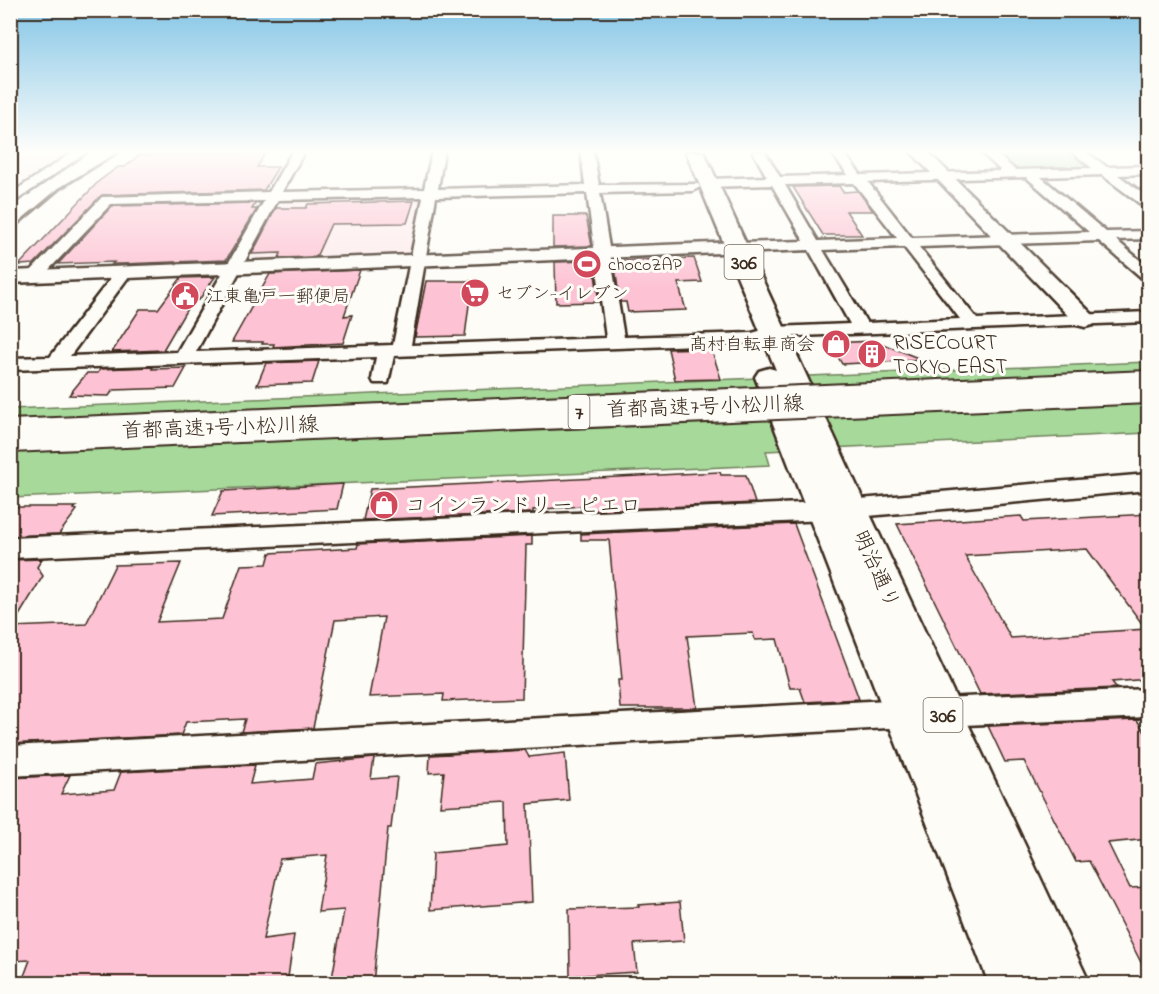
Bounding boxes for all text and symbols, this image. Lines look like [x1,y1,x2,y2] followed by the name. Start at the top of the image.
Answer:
[724,245,764,279] road number: 306
[571,248,603,280] sports icon: chocoZAP
[608,253,683,279] place label: chocoZAP
[459,277,491,309] supermarket icon: セブン-イレブン
[169,280,201,312] public building icon: 江東亀戸一郵便局
[496,282,629,308] place label: セブン-イレブン
[206,285,350,311] place label: 江東亀戸一郵便局
[820,328,852,360] shop icon: 髙村自転車商会
[893,329,1007,383] place label: RISECOURT TOKYO EAST
[689,333,815,359] place label: 髙村自転車商会
[856,338,888,370] building icon: RISECOURT TOKYO EAST
[606,390,804,426] street label: 首都高速7号小松川線
[568,395,590,429] road number: 7
[121,411,319,447] street label: 首都高速7号小松川線
[368,489,400,521] shop icon: コインランドリー ピエロ
[405,492,641,522] place label: コインランドリー ピエロ
[844,525,906,614] street label: 明治通り
[924,698,962,732] road number: 306

